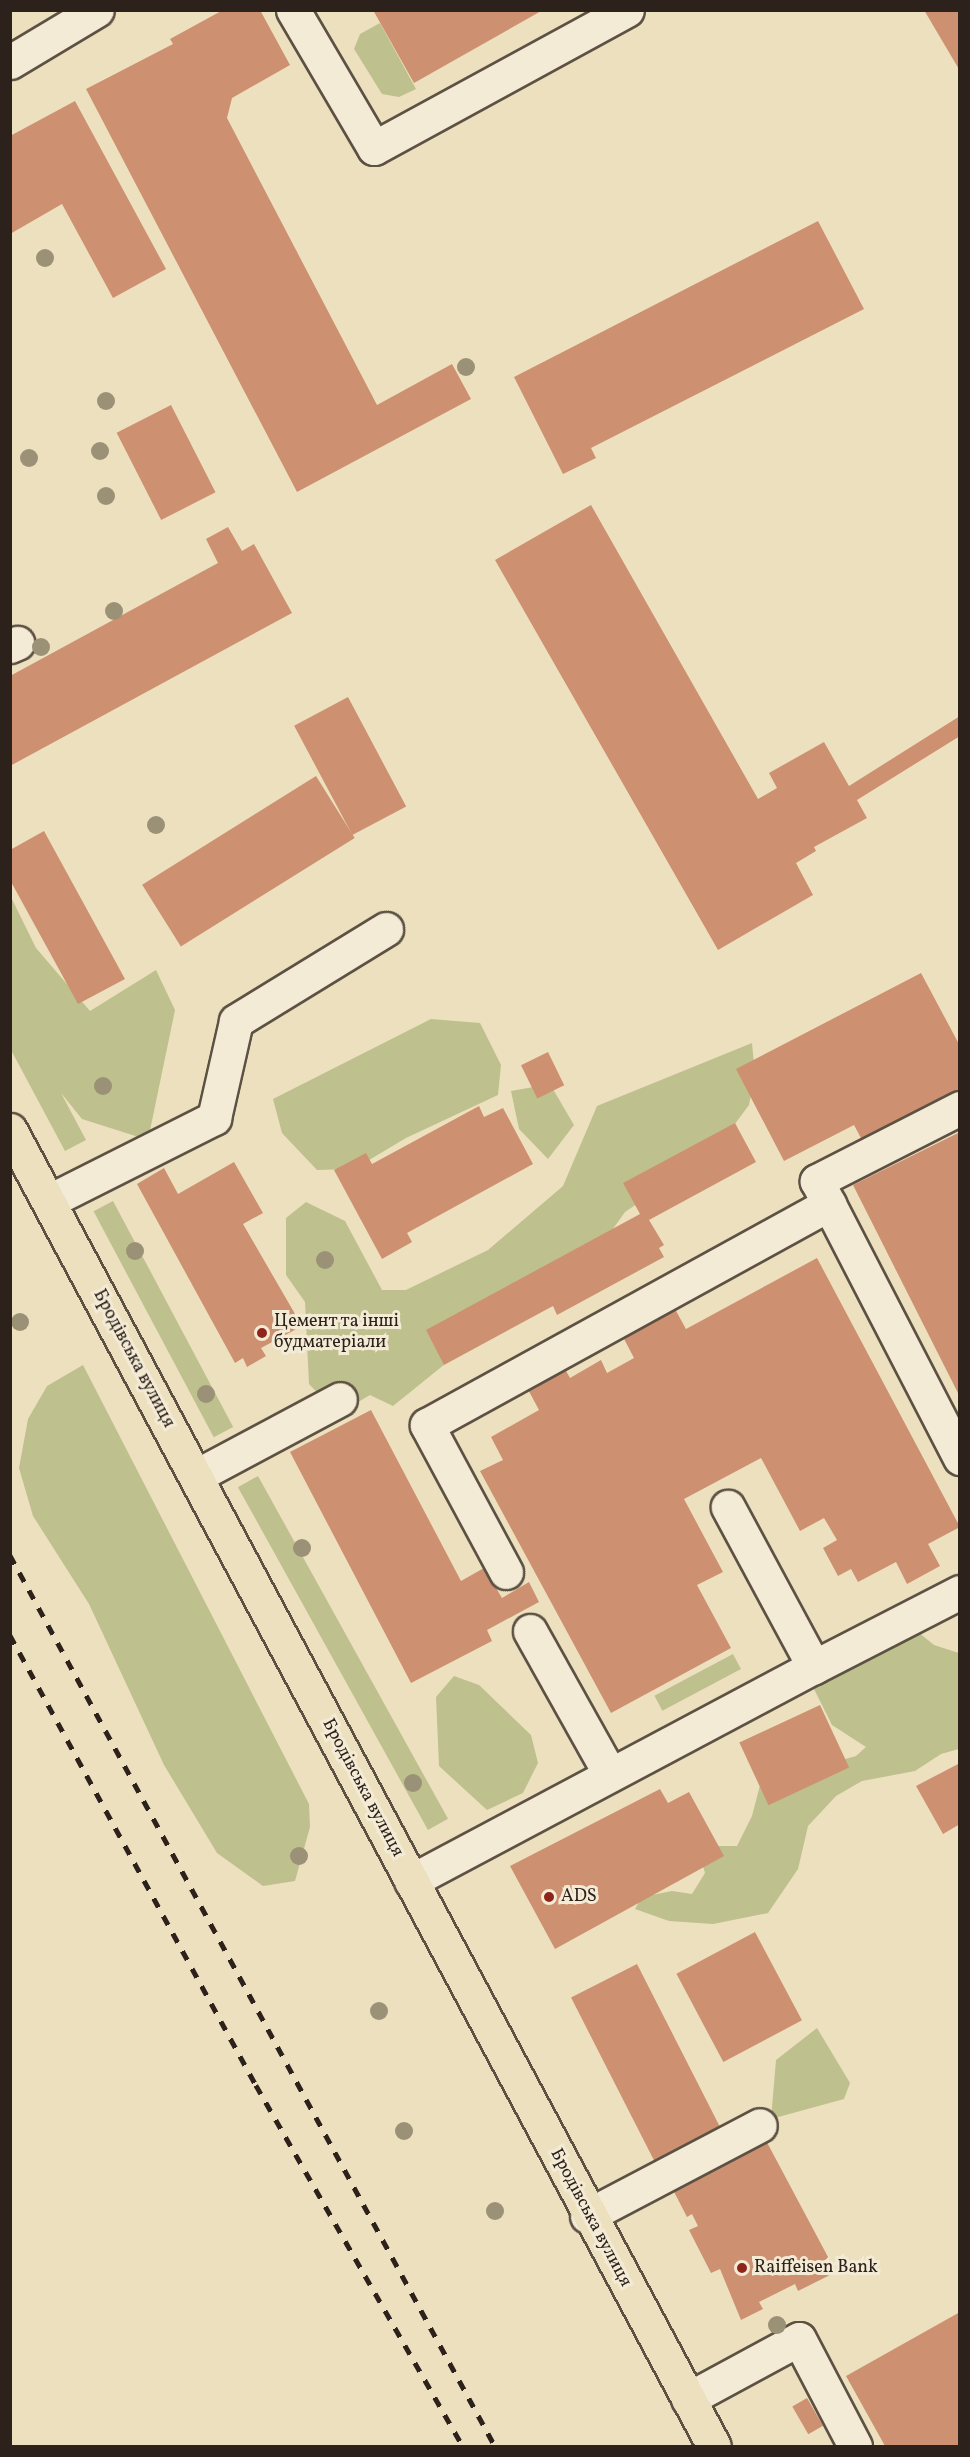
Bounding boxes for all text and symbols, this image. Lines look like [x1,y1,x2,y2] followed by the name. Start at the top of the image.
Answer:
[87,1286,179,1432] street label: Бродівська вулиця
[274,1312,400,1354] place label: Цемент та інші будматеріали
[255,1326,269,1340] marker: Цемент та інші будматеріали
[316,1715,408,1861] street label: Бродівська вулиця
[561,1886,597,1908] place label: ADS
[542,1890,556,1904] marker: ADS
[544,2145,636,2291] street label: Бродівська вулиця
[754,2257,878,2279] place label: Raiffeisen Bank
[735,2261,749,2275] marker: Raiffeisen Bank

